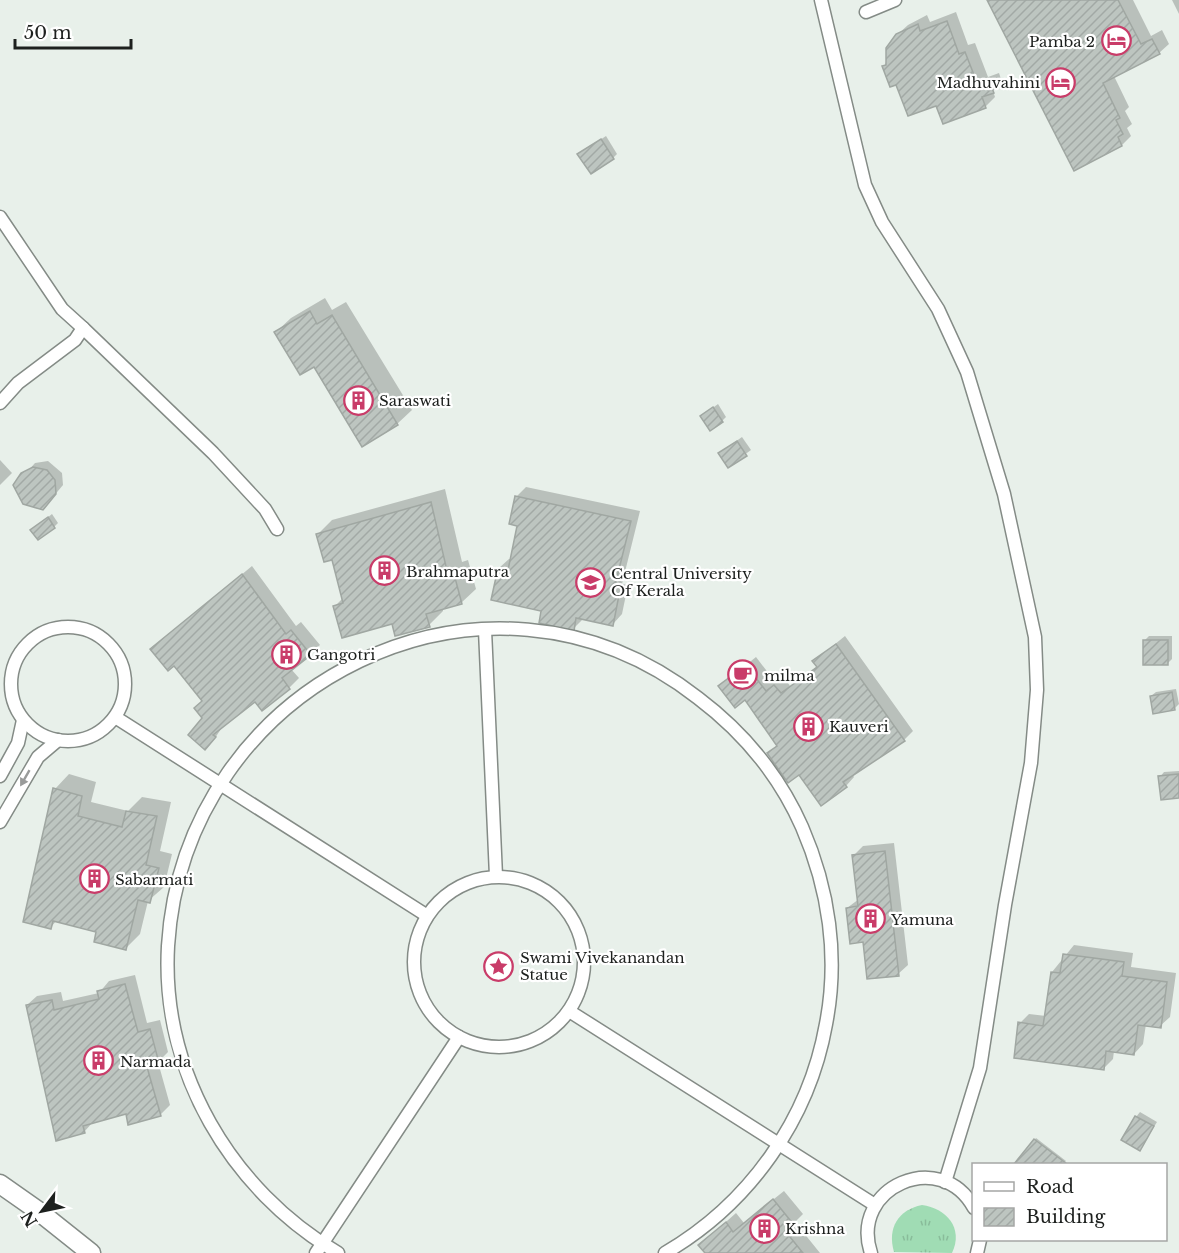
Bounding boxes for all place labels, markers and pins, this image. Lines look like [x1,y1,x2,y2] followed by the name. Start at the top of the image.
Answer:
[1100,25,1132,57] hotel icon: Pamba 2
[1029,32,1095,51] place label: Pamba 2
[1045,66,1077,98] hotel icon: Madhuvahini
[937,73,1040,92] place label: Madhuvahini
[342,384,374,416] building icon: Saraswati
[379,391,451,410] place label: Saraswati
[369,555,401,587] building icon: Brahmaputra
[406,562,510,581] place label: Brahmaputra
[611,564,752,600] place label: Central University Of Kerala
[574,566,606,598] school or university icon: Central University Of Kerala
[270,638,302,670] building icon: Gangotri
[307,645,375,664] place label: Gangotri
[727,659,759,691] cafe icon: milma
[764,666,815,685] place label: milma
[792,710,824,742] building icon: Kauveri
[829,717,889,736] place label: Kauveri
[78,863,110,895] building icon: Sabarmati
[115,870,193,889] place label: Sabarmati
[854,903,886,935] building icon: Yamuna
[890,910,954,929] place label: Yamuna
[520,948,685,984] place label: Swami Vivekanandan Statue
[483,950,515,982] place icon: Swami Vivekanandan Statue
[83,1045,115,1077] building icon: Narmada
[120,1052,192,1071] place label: Narmada
[748,1212,780,1244] building icon: Krishna
[785,1219,845,1238] place label: Krishna

